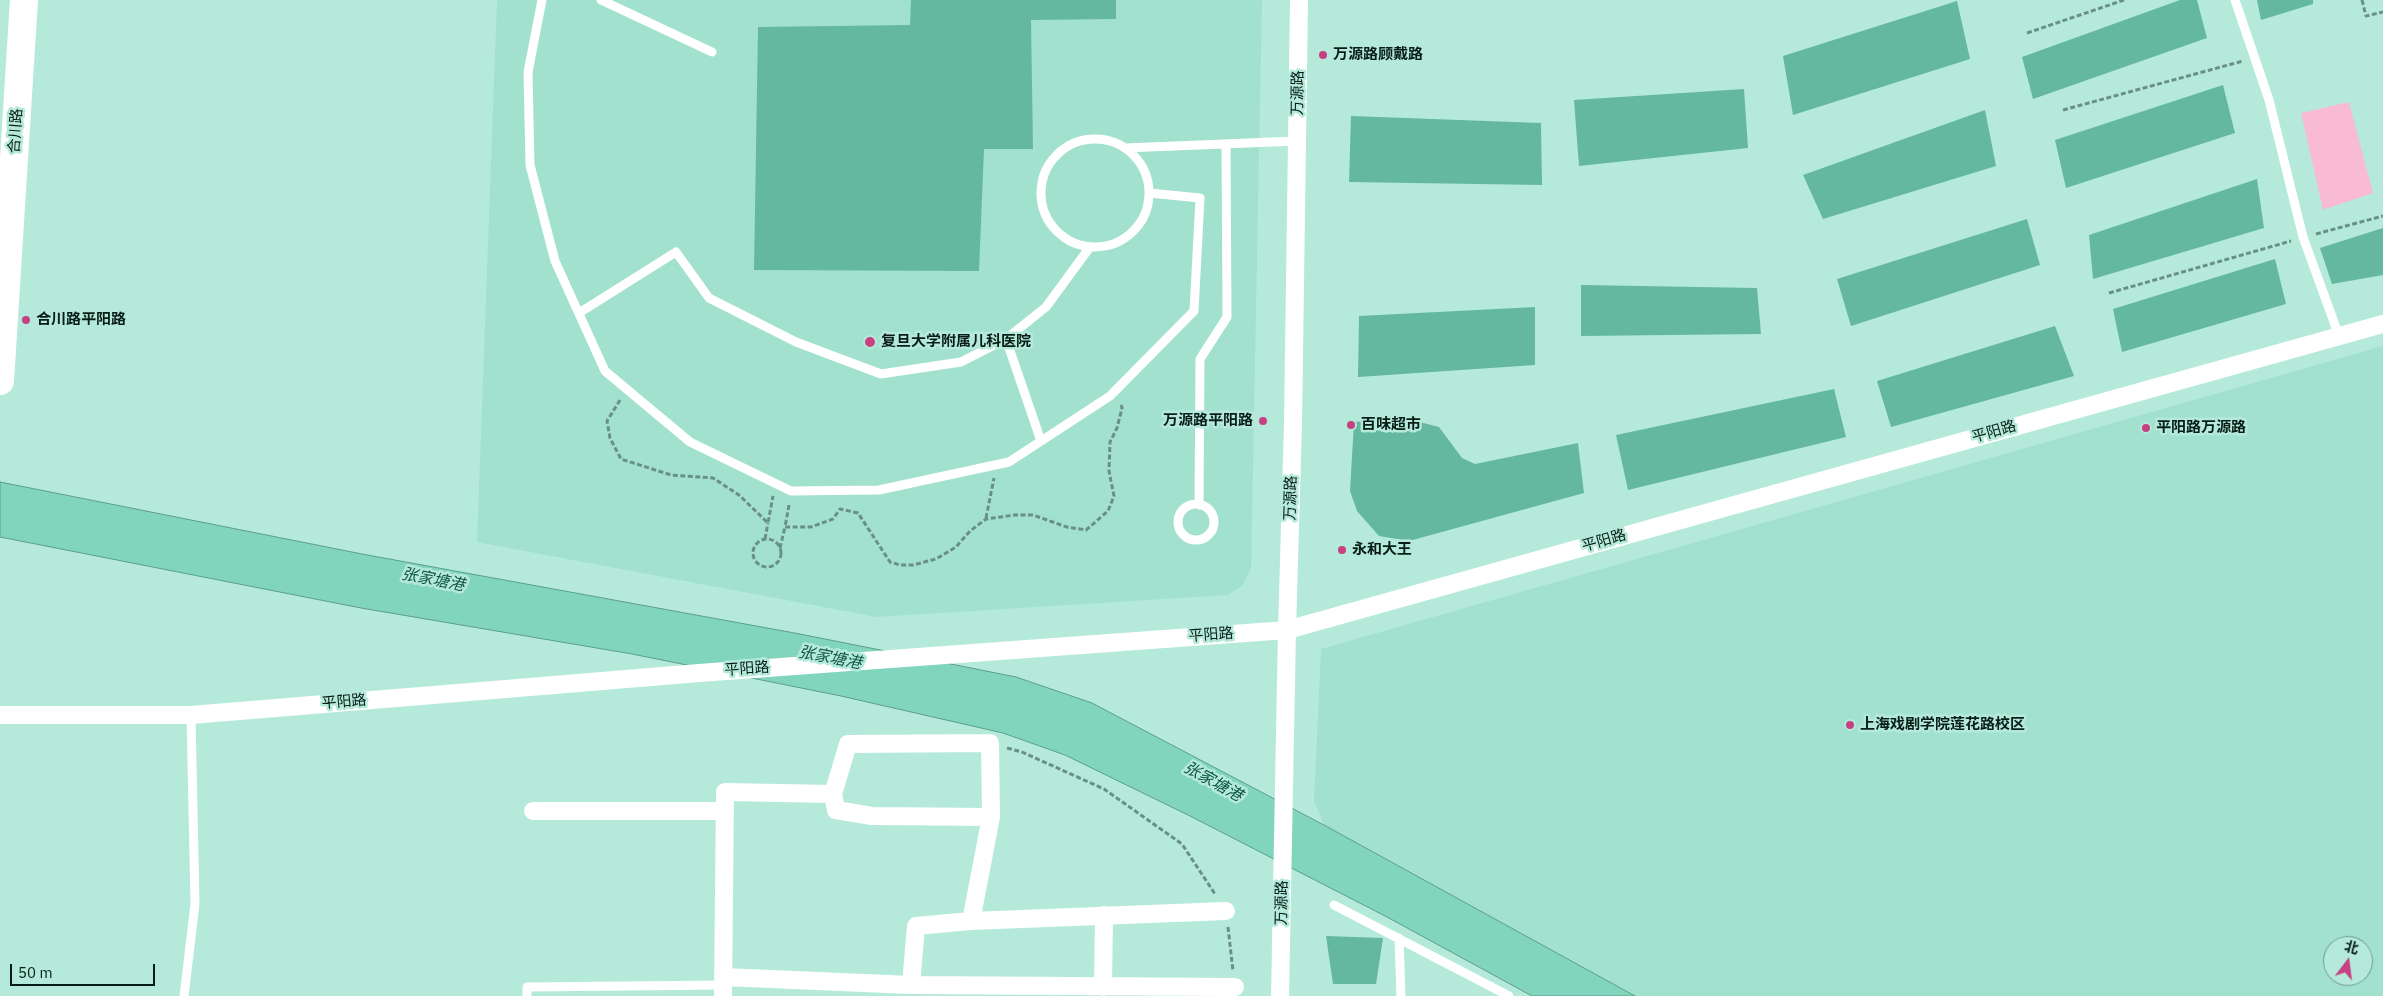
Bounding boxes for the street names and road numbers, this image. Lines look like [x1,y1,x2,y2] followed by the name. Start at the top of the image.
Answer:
[1289,70,1307,116] street label: 万源路
[5,108,27,154] street label: 合川路
[1970,417,2018,447] street label: 平阳路
[1281,475,1301,521] street label: 万源路
[1580,526,1628,556] street label: 平阳路
[1188,624,1234,646] street label: 平阳路
[724,658,770,680] street label: 平阳路
[321,691,367,713] street label: 平阳路
[1273,880,1291,926] street label: 万源路

